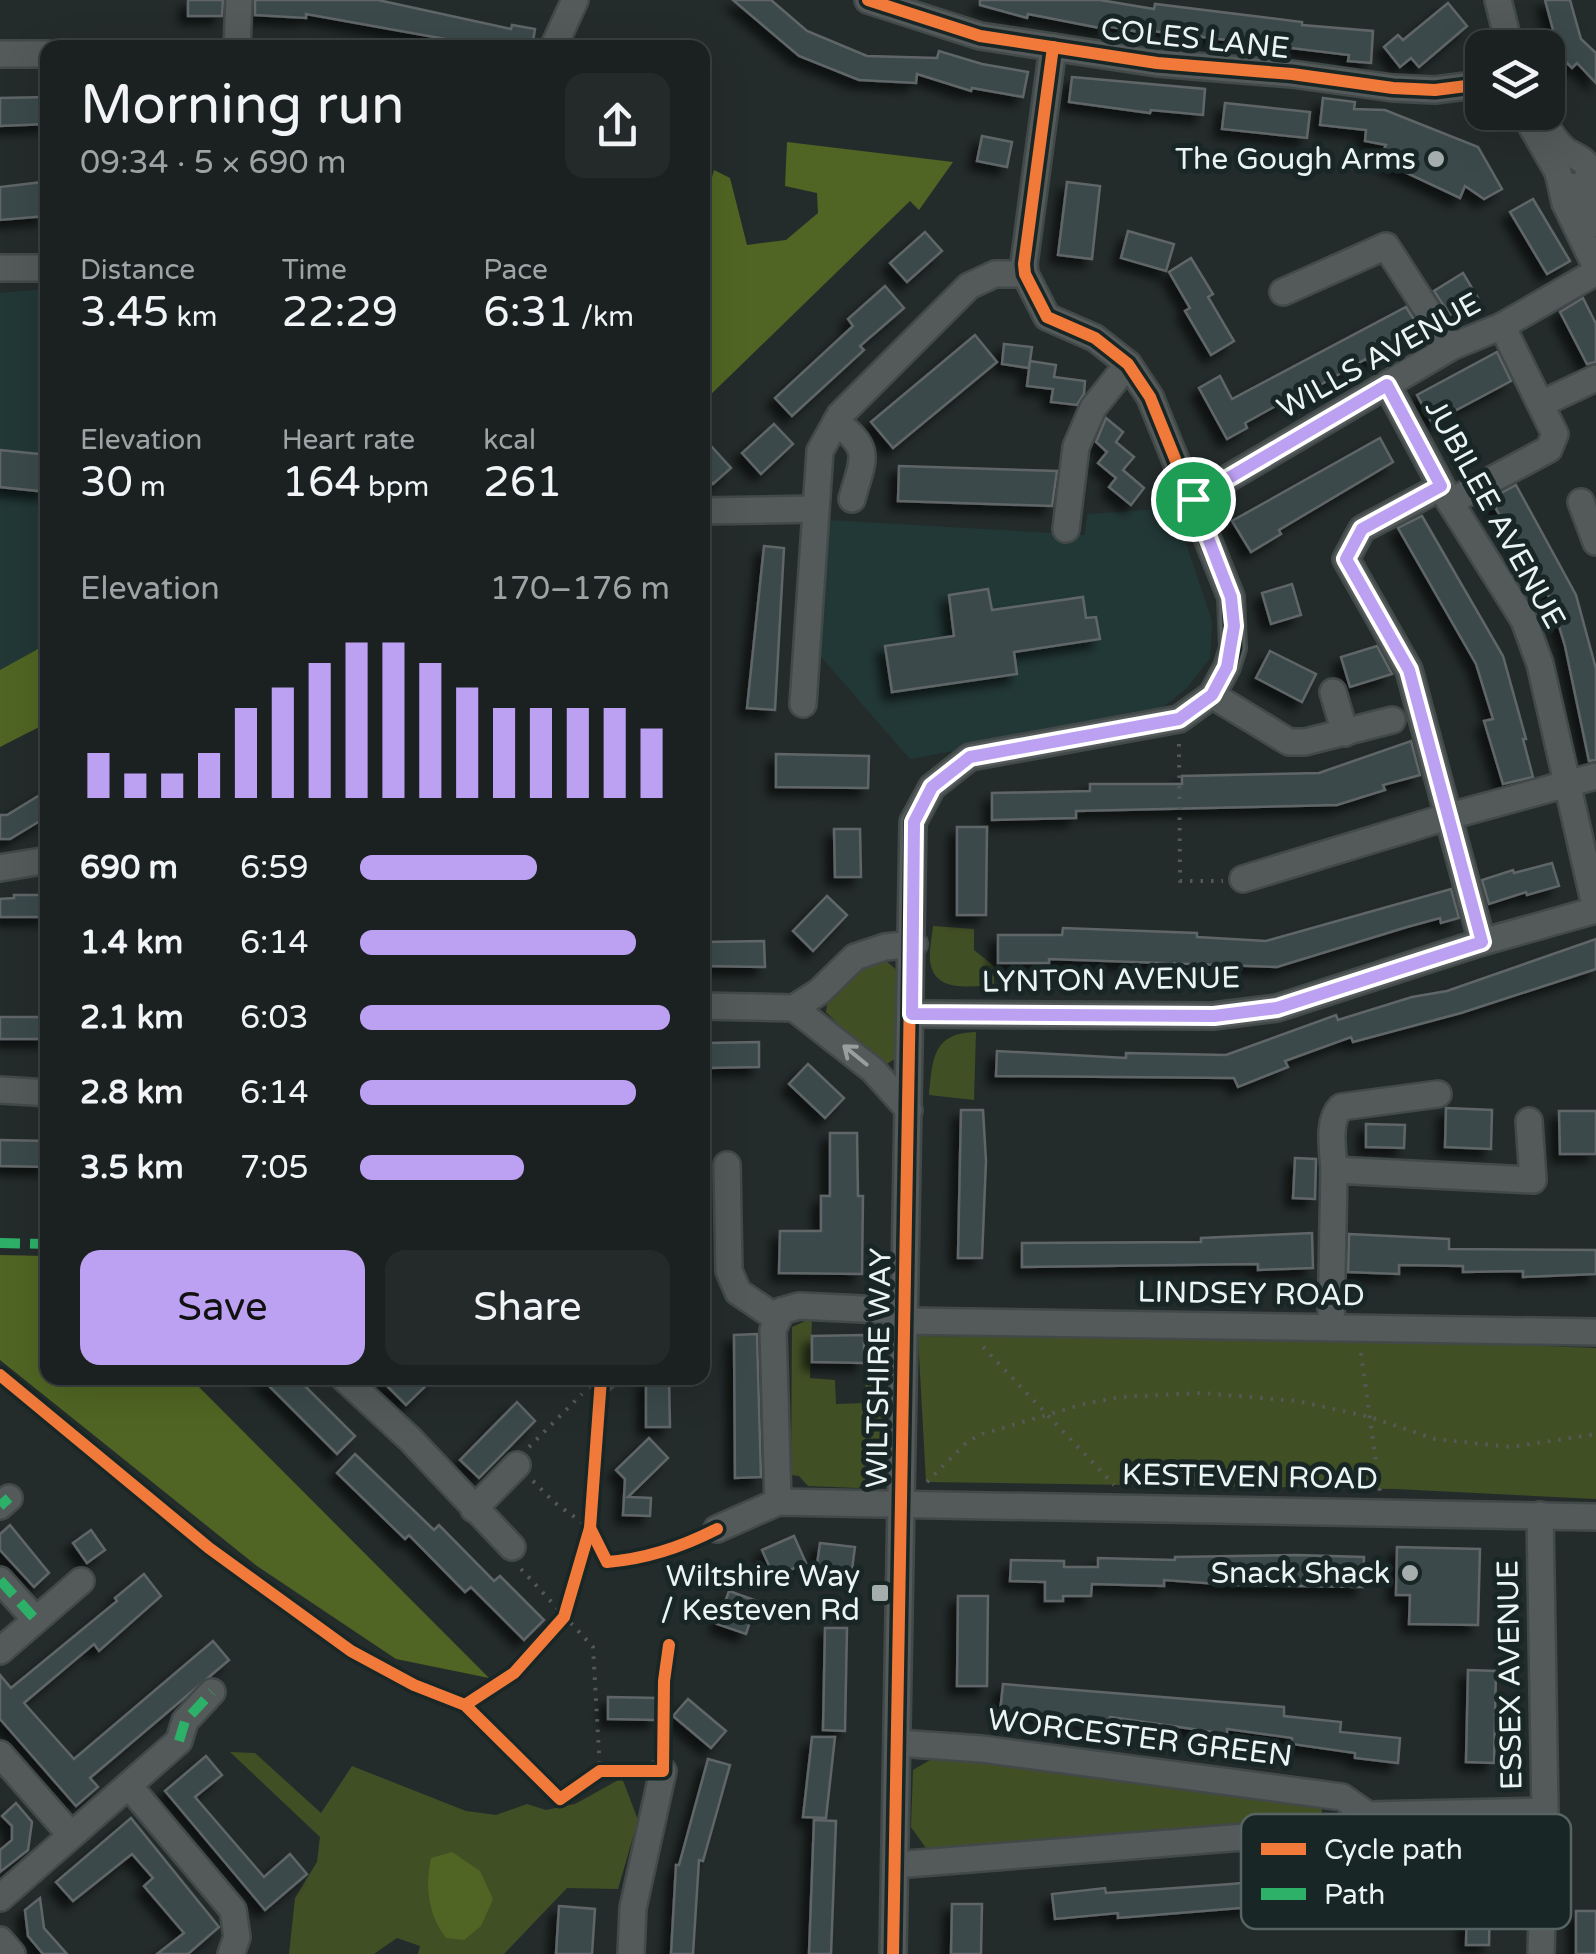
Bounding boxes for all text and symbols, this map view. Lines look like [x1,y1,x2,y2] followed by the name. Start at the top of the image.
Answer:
[1099,11,1291,67] street label: COLES LANE
[1465,30,1565,130] map controls
[1465,30,1565,130] button: layers
[80,73,405,139] text: Morning run
[565,73,670,178] button: share
[1175,141,1416,178] place label: The Gough Arms
[80,144,346,182] text: 09:34 · 5 × 690 m
[1425,148,1447,170] marker: The Gough Arms
[80,253,195,287] text: Distance
[282,253,347,287] text: Time
[483,253,548,287] text: Pace
[1271,285,1487,427] street label: WILLS AVENUE
[80,287,169,338] text: 3.45
[282,287,398,338] text: 22:29
[483,287,573,338] text: 6:31
[169,300,217,334] text: km
[573,300,634,334] text: /km
[1417,393,1573,635] street label: JUBILEE AVENUE
[80,423,202,457] text: Elevation
[282,423,415,457] text: Heart rate
[483,423,536,457] text: kcal
[80,457,133,508] text: 30
[282,457,361,508] text: 164
[483,457,562,508] text: 261
[1151,457,1236,542] pin
[133,470,166,504] text: m
[361,470,429,504] text: bpm
[1166,472,1221,527] icon: arrive
[80,570,220,608] text: Elevation
[490,570,670,608] text: 170–176 m
[80,849,178,887] text: 690 m
[240,849,309,887] text: 6:59
[80,924,183,962] text: 1.4 km
[240,924,309,962] text: 6:14
[981,959,1241,1001] street label: LYNTON AVENUE
[80,999,184,1037] text: 2.1 km
[240,999,309,1037] text: 6:03
[842,1044,868,1066] one-way arrow
[80,1074,184,1112] text: 2.8 km
[240,1074,309,1112] text: 6:14
[80,1149,184,1187] text: 3.5 km
[240,1149,309,1187] text: 7:05
[858,1248,900,1488] street label: WILTSHIRE WAY
[80,1250,365,1365] button: Save
[385,1250,670,1365] button: Share
[1137,1274,1365,1314] street label: LINDSEY ROAD
[1122,1456,1378,1498] street label: KESTEVEN ROAD
[1211,1555,1390,1592] place label: Snack Shack
[660,1558,860,1629] place label: Wiltshire Way / Kesteven Rd
[1489,1560,1531,1790] street label: ESSEX AVENUE
[1399,1562,1421,1584] marker: Snack Shack
[869,1582,891,1604] marker: Wiltshire Way / Kesteven Rd
[986,1701,1294,1775] street label: WORCESTER GREEN
[1241,1814,1571,1929] legend
[1324,1833,1463,1867] text: Cycle path
[1324,1878,1385,1912] text: Path

